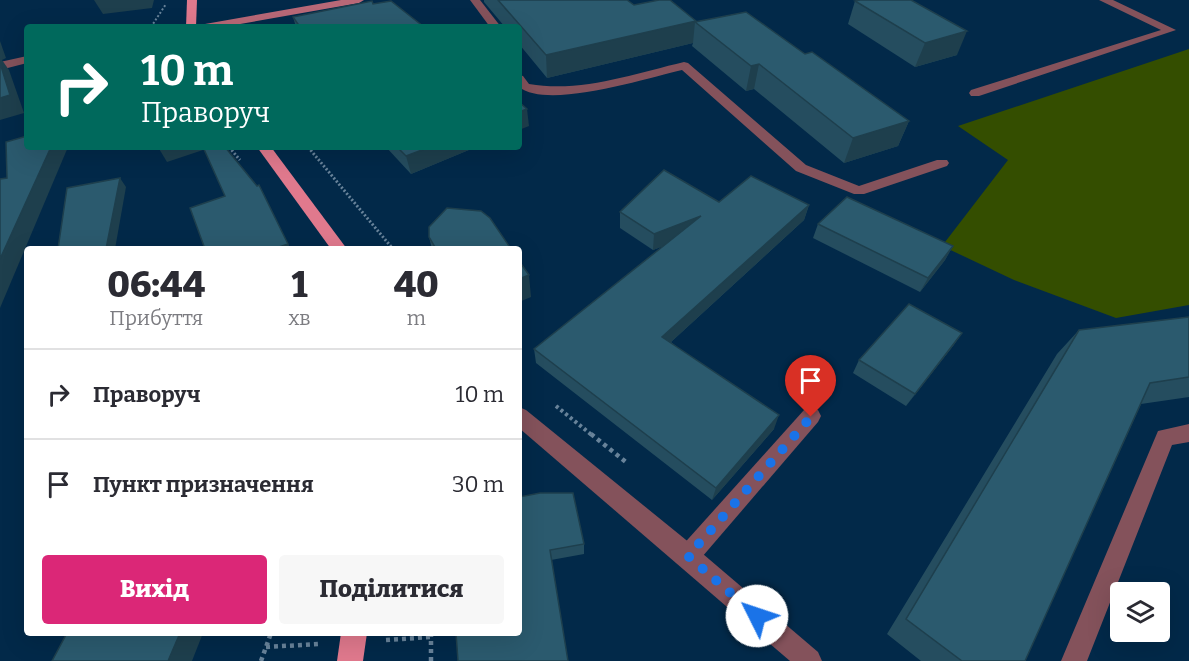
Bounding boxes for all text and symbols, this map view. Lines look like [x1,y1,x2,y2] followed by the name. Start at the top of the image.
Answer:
[141,46,233,96] text: 10 m
[42,48,120,126] icon: right
[141,97,270,129] text: Праворуч
[107,263,205,307] text: 06:44
[291,263,307,307] text: 1
[394,263,439,307] text: 40
[109,306,203,330] text: Прибуття
[288,306,310,330] text: хв
[407,306,426,330] text: m
[785,355,836,417] pin
[794,364,827,397] icon: arrive
[42,378,75,411] icon: right
[93,381,201,408] text: Праворуч
[456,381,504,408] text: 10 m
[42,468,75,501] icon: arrive
[93,471,314,498] text: Пункт призначення
[452,471,504,498] text: 30 m
[42,555,267,624] button: Вихід
[279,555,504,624] button: Поділитися
[1110,582,1170,642] map controls
[1110,582,1170,642] button: layers
[725,584,789,648] position arrow

